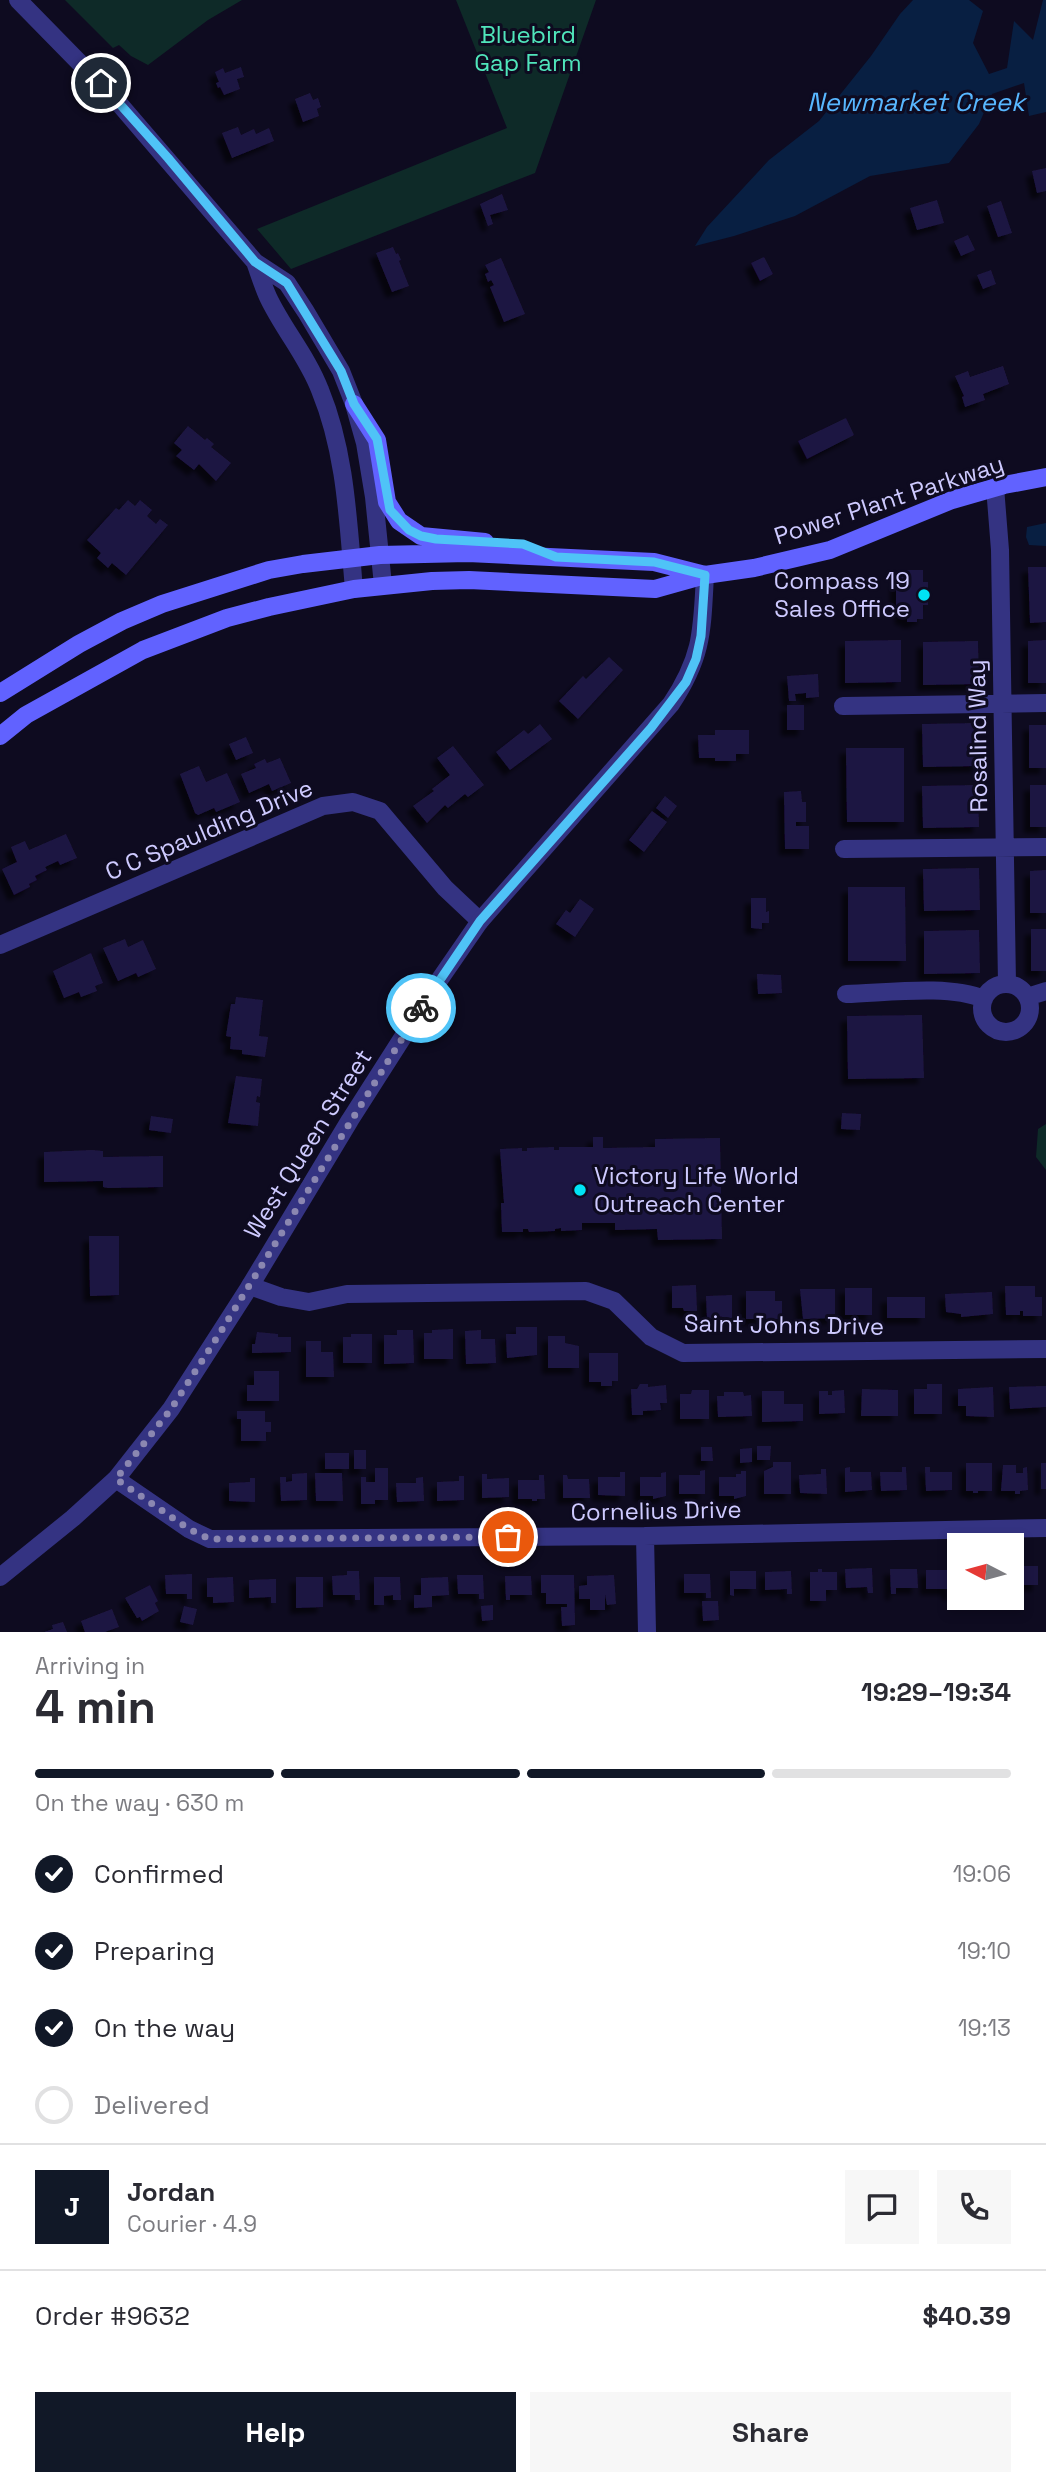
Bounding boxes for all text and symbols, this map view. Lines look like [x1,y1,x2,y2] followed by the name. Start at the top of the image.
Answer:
[474,19,582,78] park label: Bluebird Gap Farm
[71,53,131,113] pin
[82,64,120,102] icon: home
[807,85,1028,119] water label: Newmarket Creek
[770,448,1008,551] street label: Power Plant Parkway
[774,565,910,624] place label: Compass 19 Sales Office
[916,587,932,603] marker: Compass 19 Sales Office
[961,659,994,813] street label: Rosalind Way
[100,772,317,887] street label: C C Spaulding Drive
[386,973,456,1043] courier
[402,989,440,1027] icon: bike
[237,1043,378,1244] street label: West Queen Street
[594,1160,799,1219] place label: Victory Life World Outreach Center
[572,1182,588,1198] marker: Victory Life World Outreach Center
[684,1307,884,1342] street label: Saint Johns Drive
[570,1494,742,1527] street label: Cornelius Drive
[478,1507,538,1567] pin
[489,1518,527,1556] icon: bag
[947,1533,1024,1610] north arrow
[947,1533,1024,1610] map controls
[35,1651,145,1681] text: Arriving in
[861,1675,1011,1709] text: 19:29–19:34
[35,1678,156,1736] text: 4 min
[35,1788,244,1818] text: On the way · 630 m
[35,1855,73,1893] icon: check
[94,1857,224,1891] text: Confirmed
[953,1859,1011,1889] text: 19:06
[35,1932,73,1970] icon: check
[94,1934,215,1968] text: Preparing
[957,1936,1011,1966] text: 19:10
[35,2009,73,2047] icon: check
[94,2011,235,2045] text: On the way
[958,2013,1011,2043] text: 19:13
[94,2088,210,2122] text: Delivered
[845,2170,919,2244] button: chat
[937,2170,1011,2244] button: phone
[127,2175,215,2209] text: Jordan
[64,2190,80,2224] text: J
[127,2209,257,2239] text: Courier · 4.9
[35,2299,190,2333] text: Order #9632
[923,2299,1011,2333] text: $40.39
[35,2392,516,2472] button: Help
[530,2392,1011,2472] button: Share

